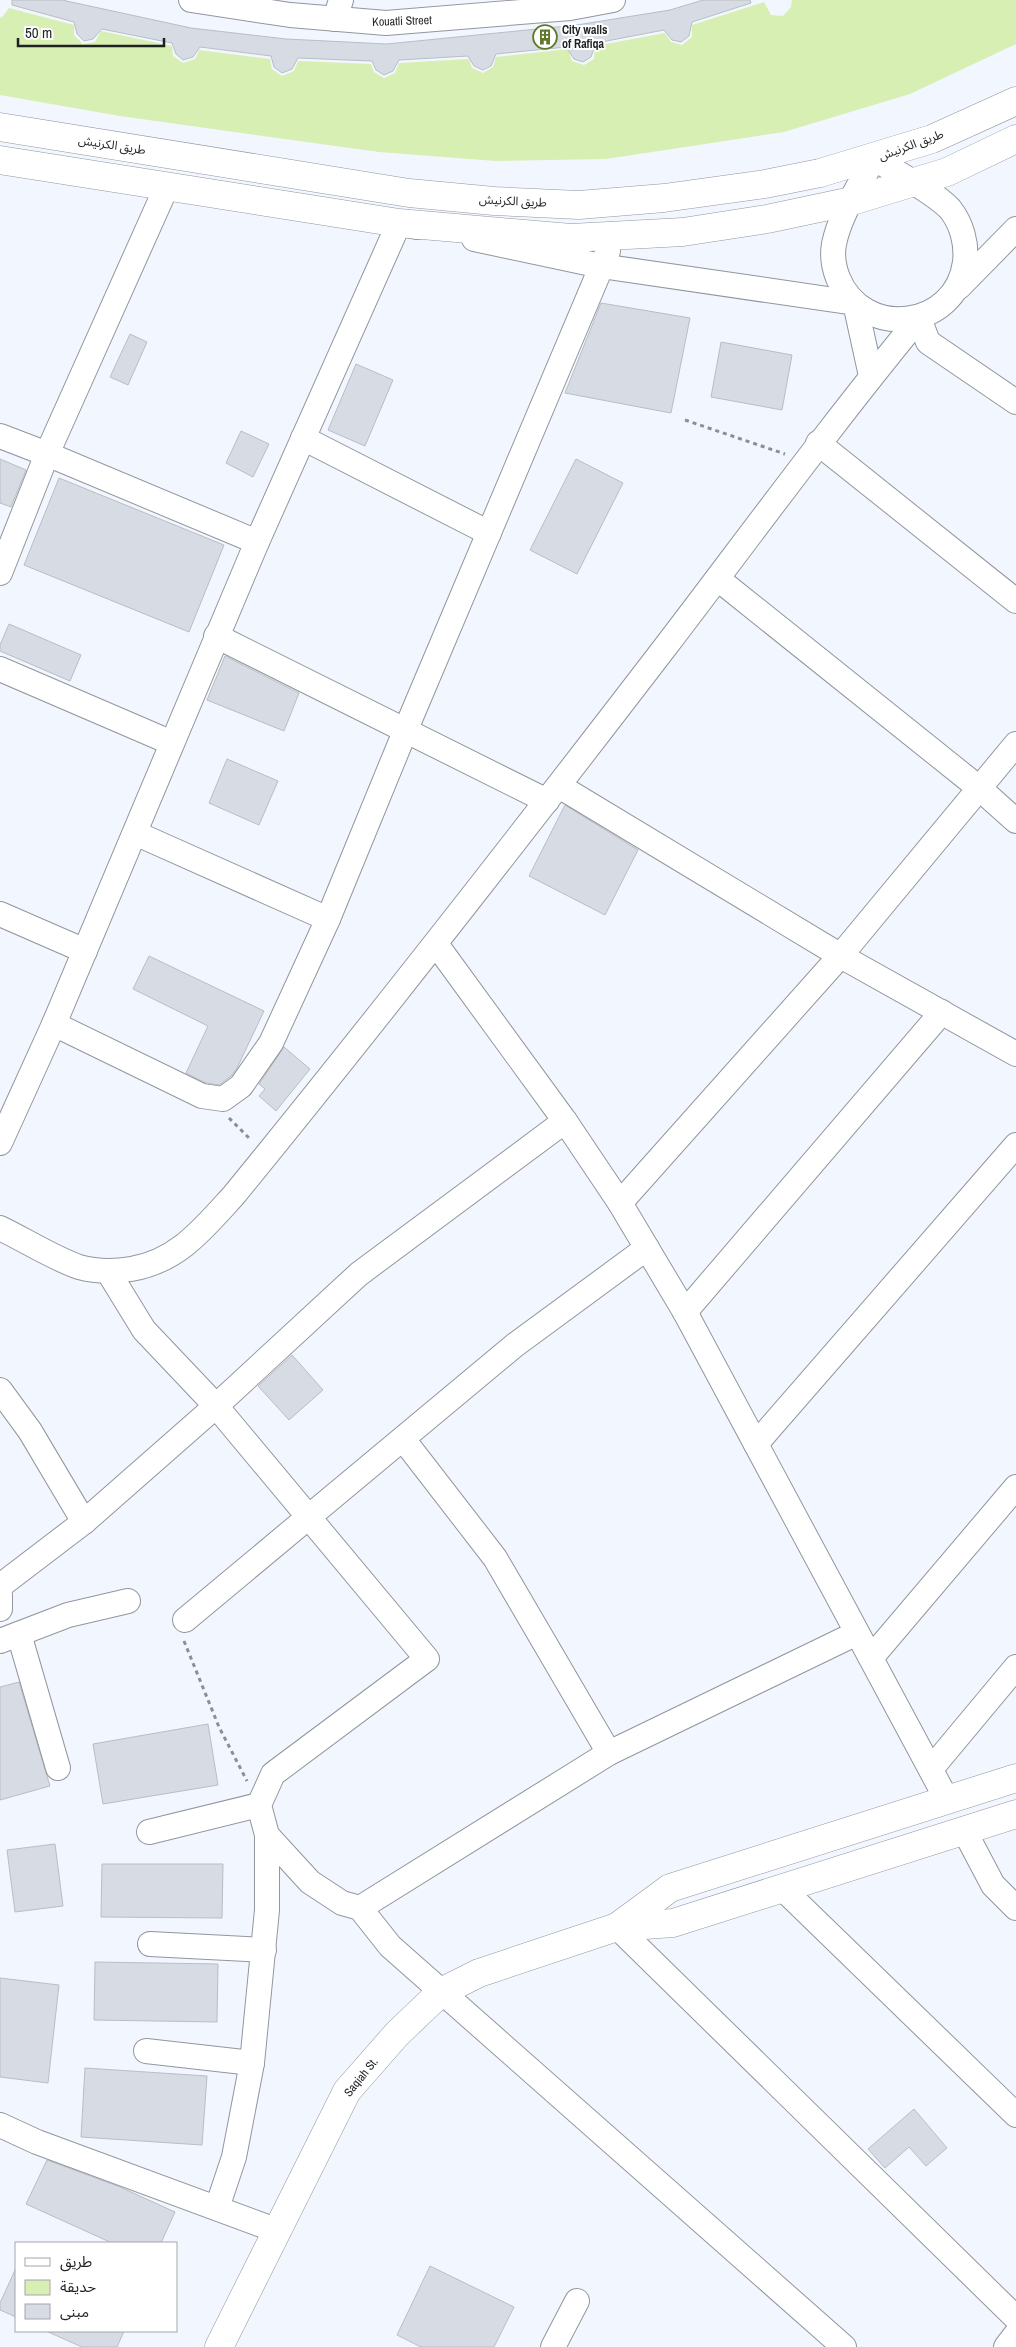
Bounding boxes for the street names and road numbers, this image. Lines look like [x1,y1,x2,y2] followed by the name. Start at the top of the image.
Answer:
[372,12,432,30] street label: Kouatli Street
[876,126,946,164] street label: طريق الكرنيش
[77,132,147,158] street label: طريق الكرنيش
[479,191,547,211] street label: طريق الكرنيش
[340,2054,382,2100] street label: Saqiah St.

